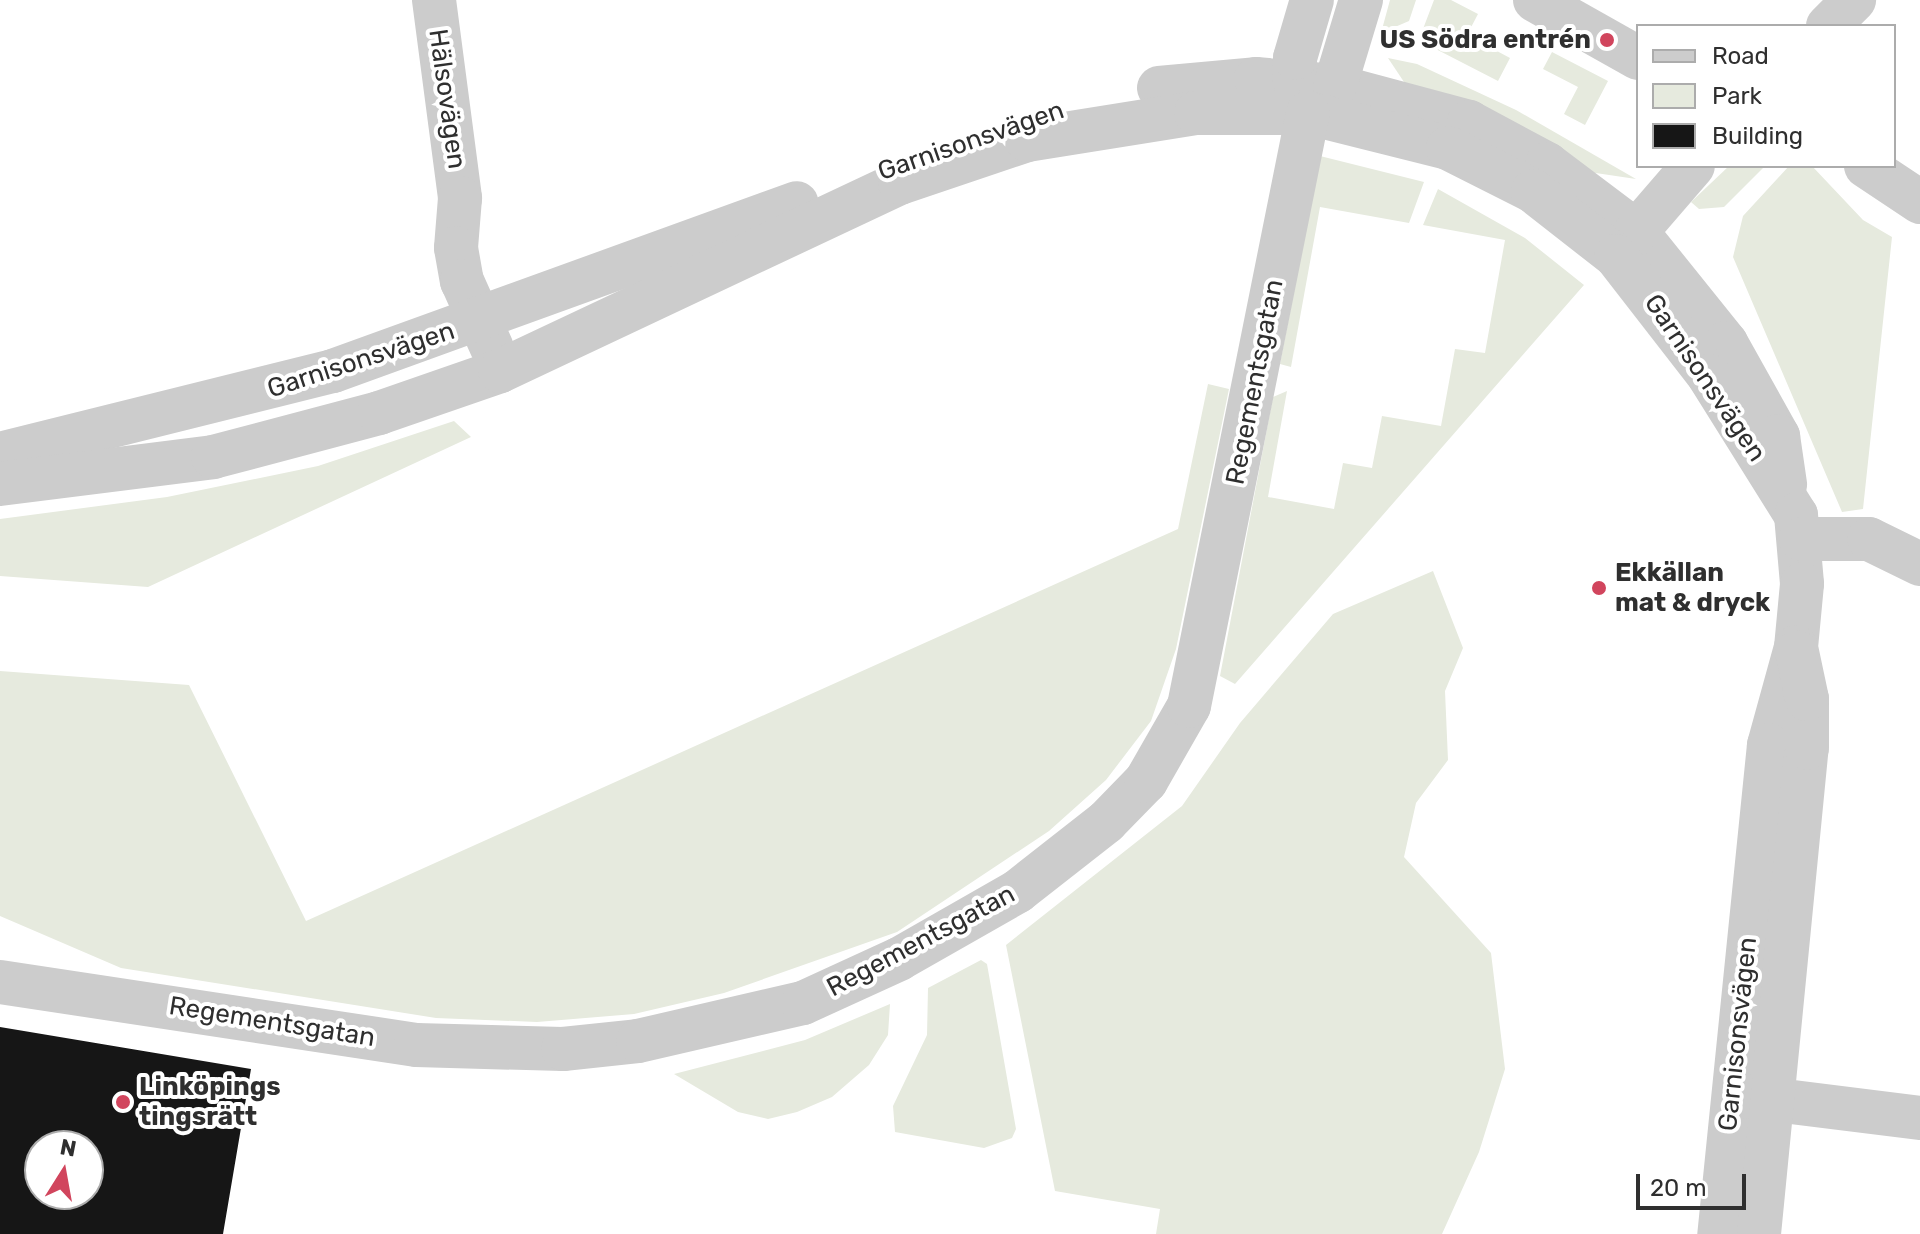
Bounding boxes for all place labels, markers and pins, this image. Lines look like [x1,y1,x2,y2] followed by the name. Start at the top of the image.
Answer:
[1379,24,1591,56] place label: US Södra entrén
[1598,31,1616,49] marker: US Södra entrén
[1615,557,1770,618] place label: Ekkällan mat & dryck
[1590,579,1608,597] marker: Ekkällan mat & dryck
[139,1071,281,1132] place label: Linköpings tingsrätt
[114,1093,132,1111] marker: Linköpings tingsrätt

